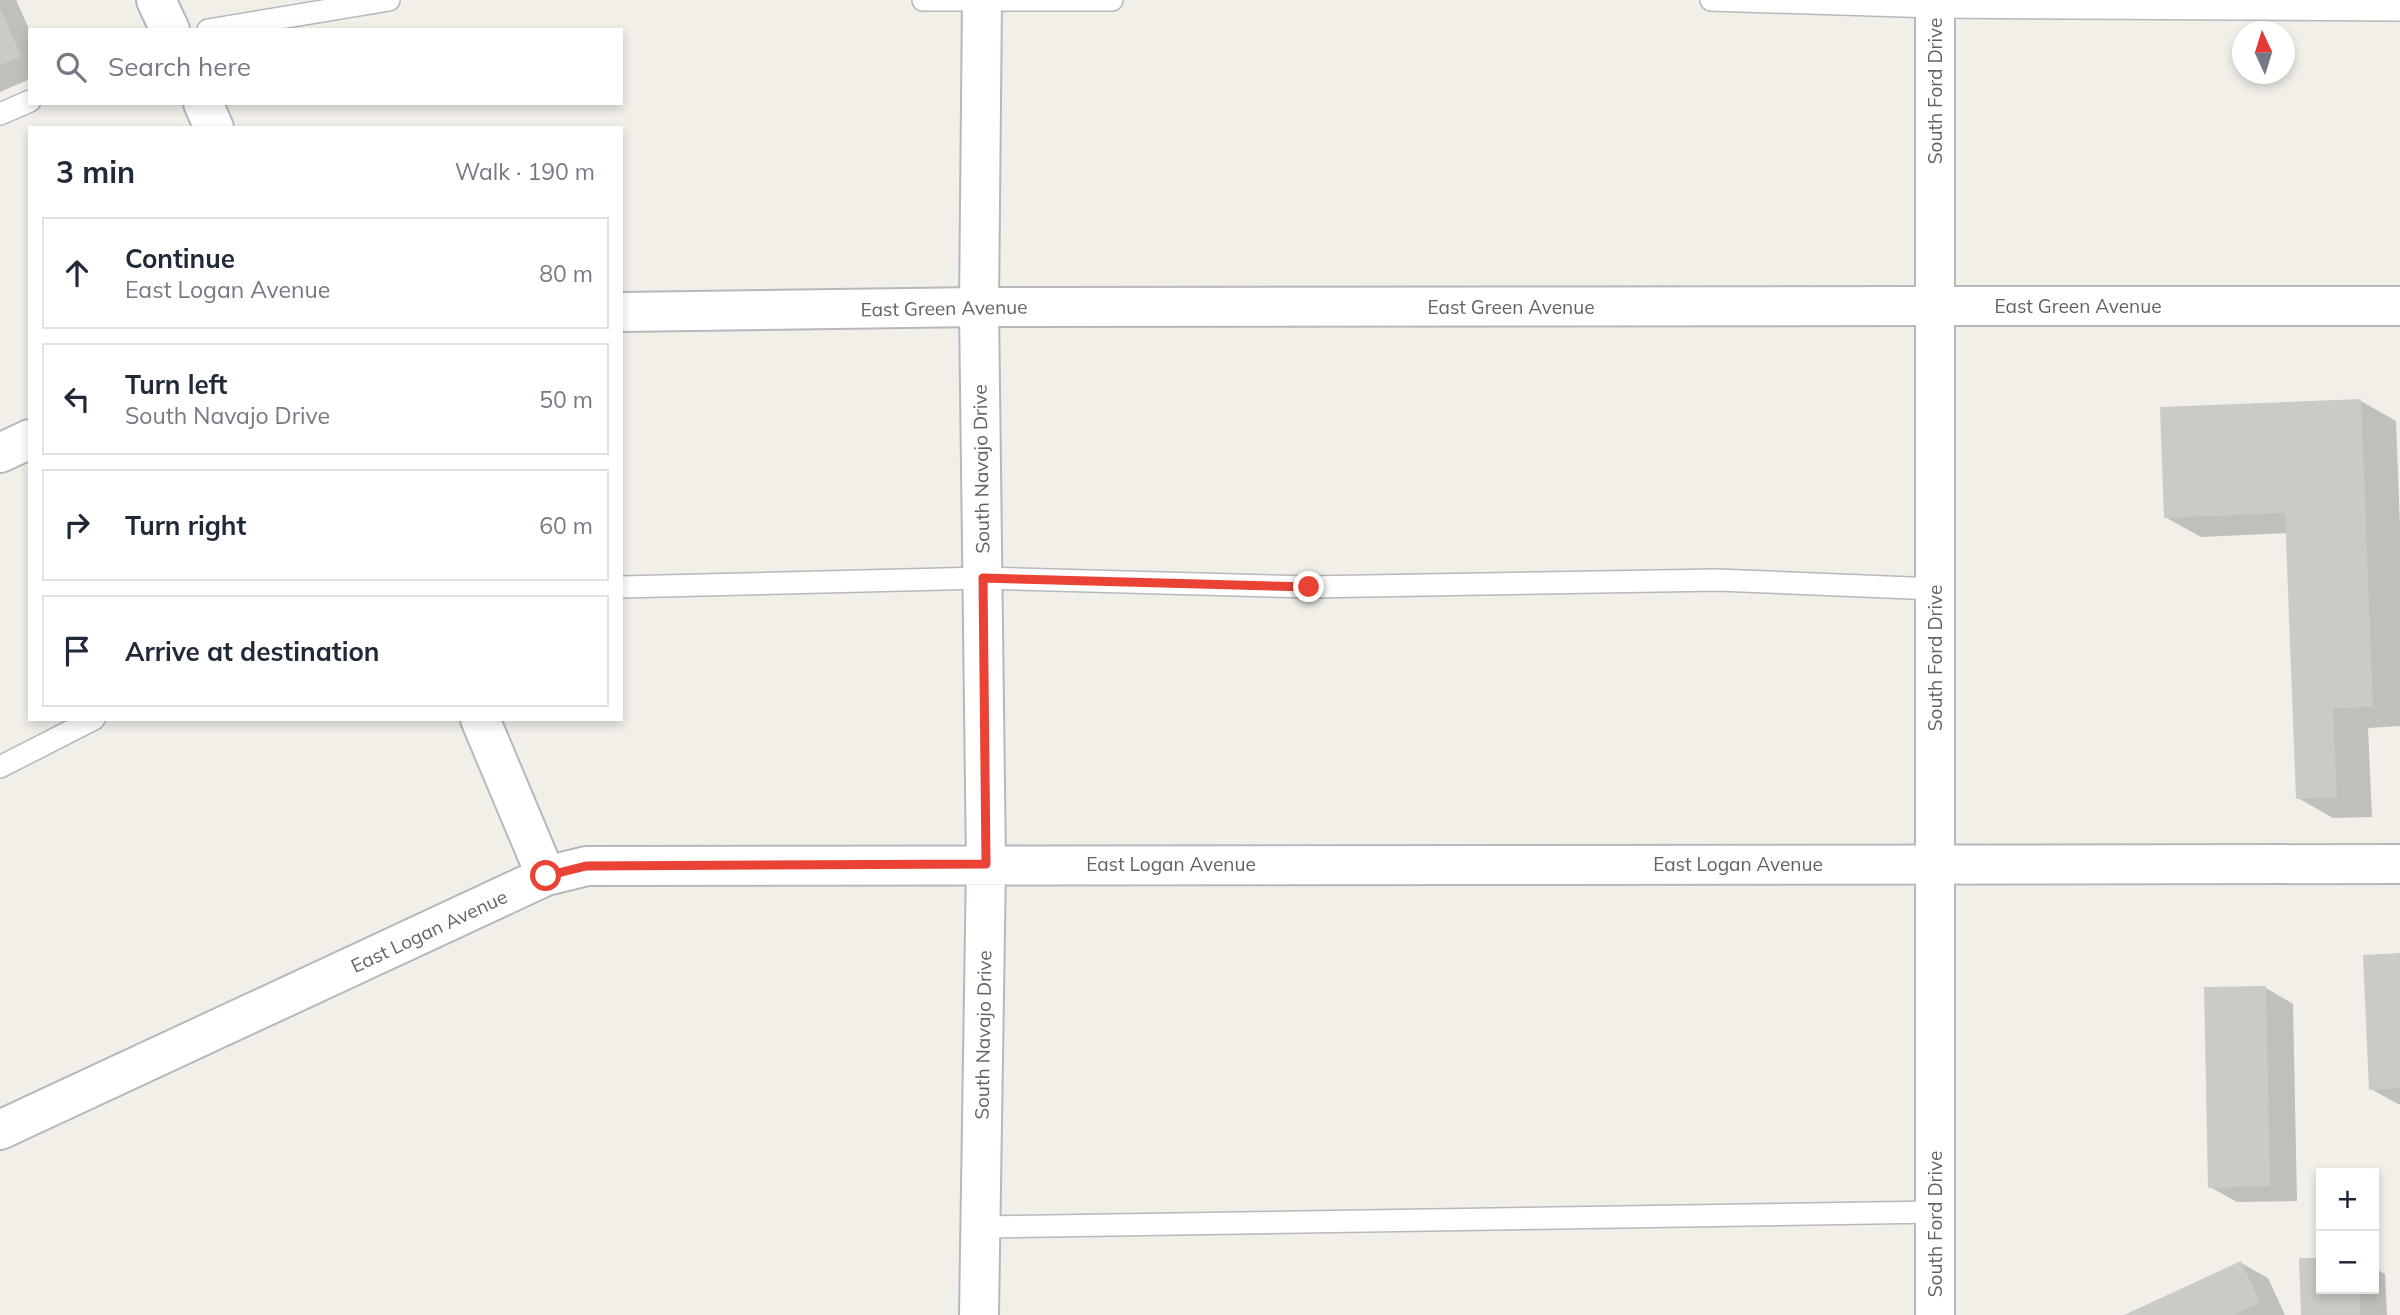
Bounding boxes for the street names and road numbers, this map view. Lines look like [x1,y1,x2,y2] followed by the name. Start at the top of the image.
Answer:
[1923,18,1947,164] street label: South Ford Drive
[1995,294,2161,318] street label: East Green Avenue
[860,295,1028,321] street label: East Green Avenue
[1428,295,1594,319] street label: East Green Avenue
[968,384,994,554] street label: South Navajo Drive
[1923,585,1947,731] street label: South Ford Drive
[1086,852,1256,876] street label: East Logan Avenue
[1653,852,1823,876] street label: East Logan Avenue
[347,884,511,978] street label: East Logan Avenue
[970,950,996,1120] street label: South Navajo Drive
[1923,1151,1947,1297] street label: South Ford Drive

